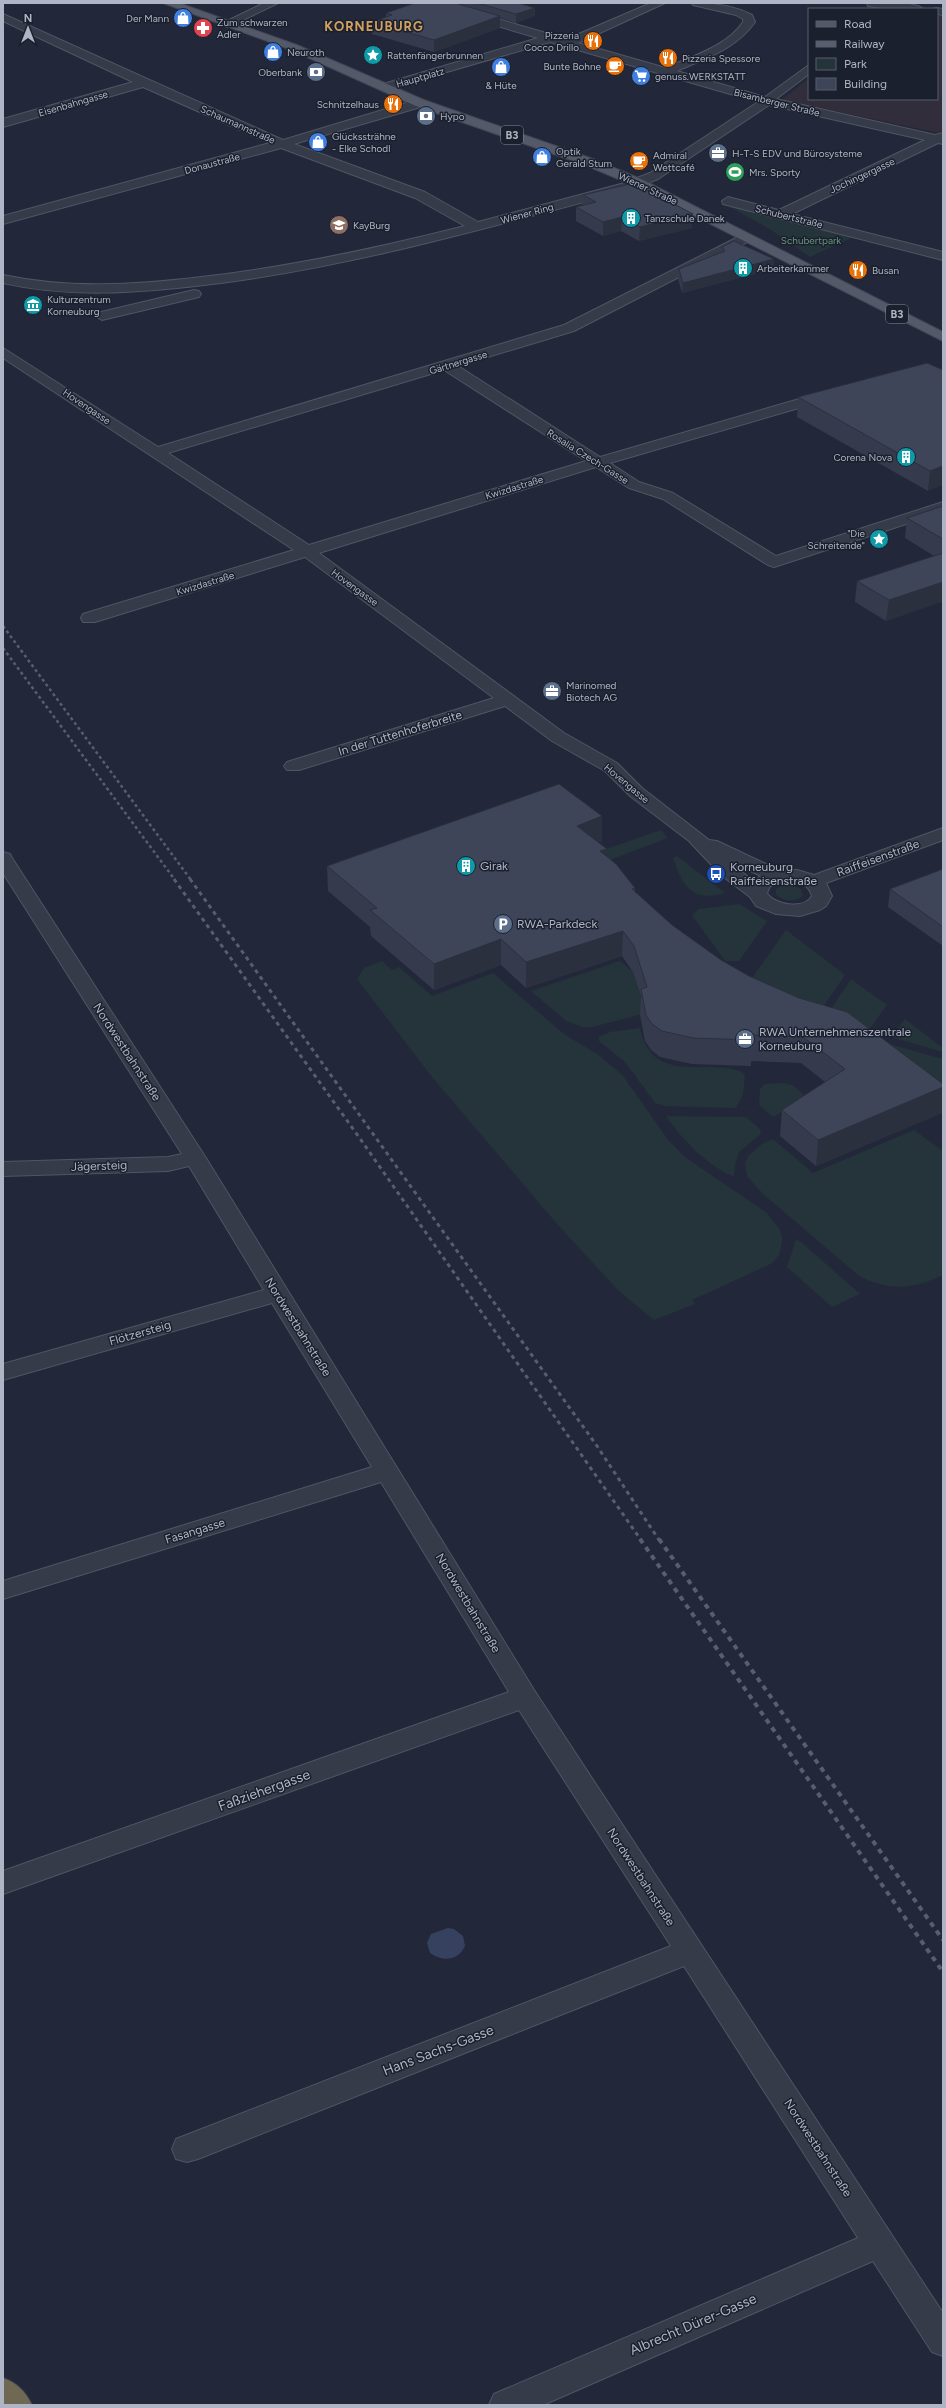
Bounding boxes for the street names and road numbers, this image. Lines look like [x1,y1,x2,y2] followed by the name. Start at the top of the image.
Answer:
[394,64,446,91] street label: Hauptplatz
[733,86,822,120] street label: Bisamberger Straße
[37,87,110,120] street label: Eisenbahngasse
[198,102,278,147] street label: Schaumannstraße
[501,126,523,144] road number: B3
[183,150,242,177] street label: Donaustraße
[828,154,897,196] street label: Jochingergasse
[616,169,680,208] street label: Wiener Straße
[499,200,555,227] street label: Wiener Ring
[754,202,825,231] street label: Schubertstraße
[886,305,908,323] road number: B3
[428,347,489,377] street label: Gärtnergasse
[60,386,114,427] street label: Hovengasse
[544,426,632,487] street label: Rosalia Czech-Gasse
[484,472,545,502] street label: Kwizdastraße
[329,566,381,609] street label: Hovengasse
[175,568,236,598] street label: Kwizdastraße
[336,707,464,759] street label: In der Tuttenhoferbreite
[601,761,652,806] street label: Hovengasse
[835,836,922,879] street label: Raiffeisenstraße
[90,1001,164,1104] street label: Nordwestbahnstraße
[71,1158,127,1174] street label: Jägersteig
[262,1275,334,1379] street label: Nordwestbahnstraße
[107,1318,173,1348] street label: Flötzersteig
[163,1515,227,1547] street label: Fasangasse
[433,1551,503,1656] street label: Nordwestbahnstraße
[216,1766,313,1815] street label: Faßziehergasse
[604,1826,678,1929] street label: Nordwestbahnstraße
[380,2021,496,2079] street label: Hans Sachs-Gasse
[781,2097,855,2200] street label: Nordwestbahnstraße
[627,2290,759,2359] street label: Albrecht Dürer-Gasse

